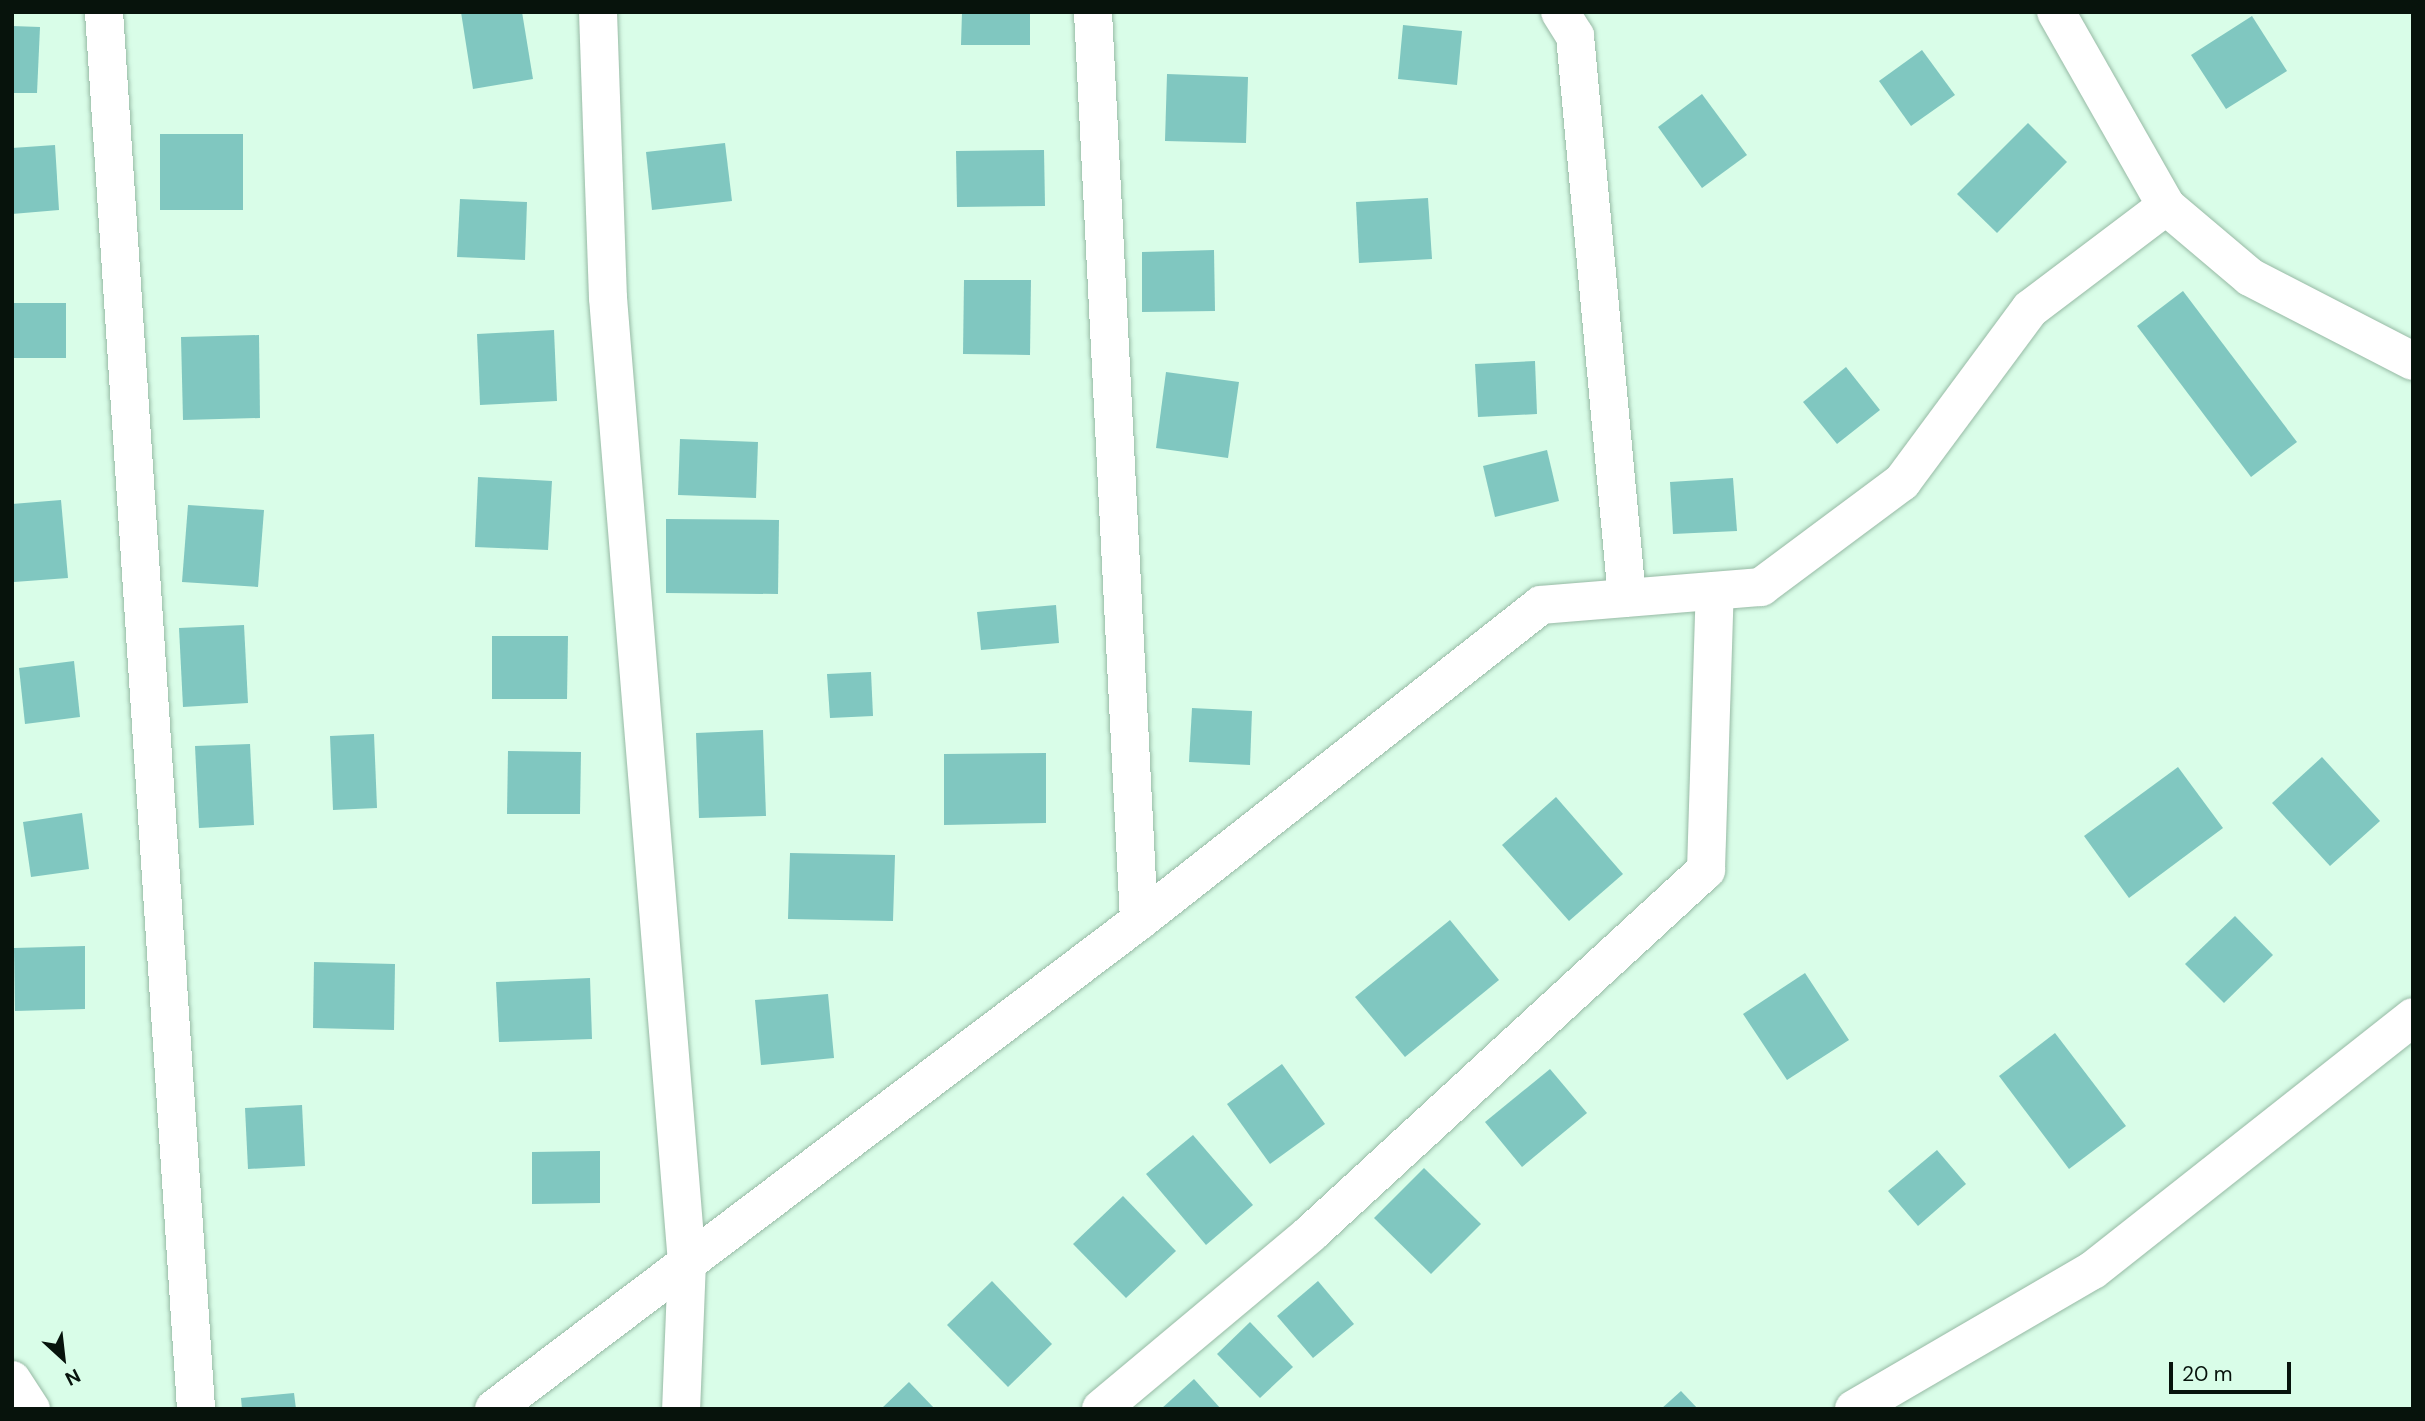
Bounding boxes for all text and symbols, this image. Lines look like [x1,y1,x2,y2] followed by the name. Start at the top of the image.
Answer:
[28,1323,98,1393] north arrow
[2173,1348,2296,1392] scale bar
[2182,1360,2233,1388] text: 20 m
[61,1363,85,1391] text: N

